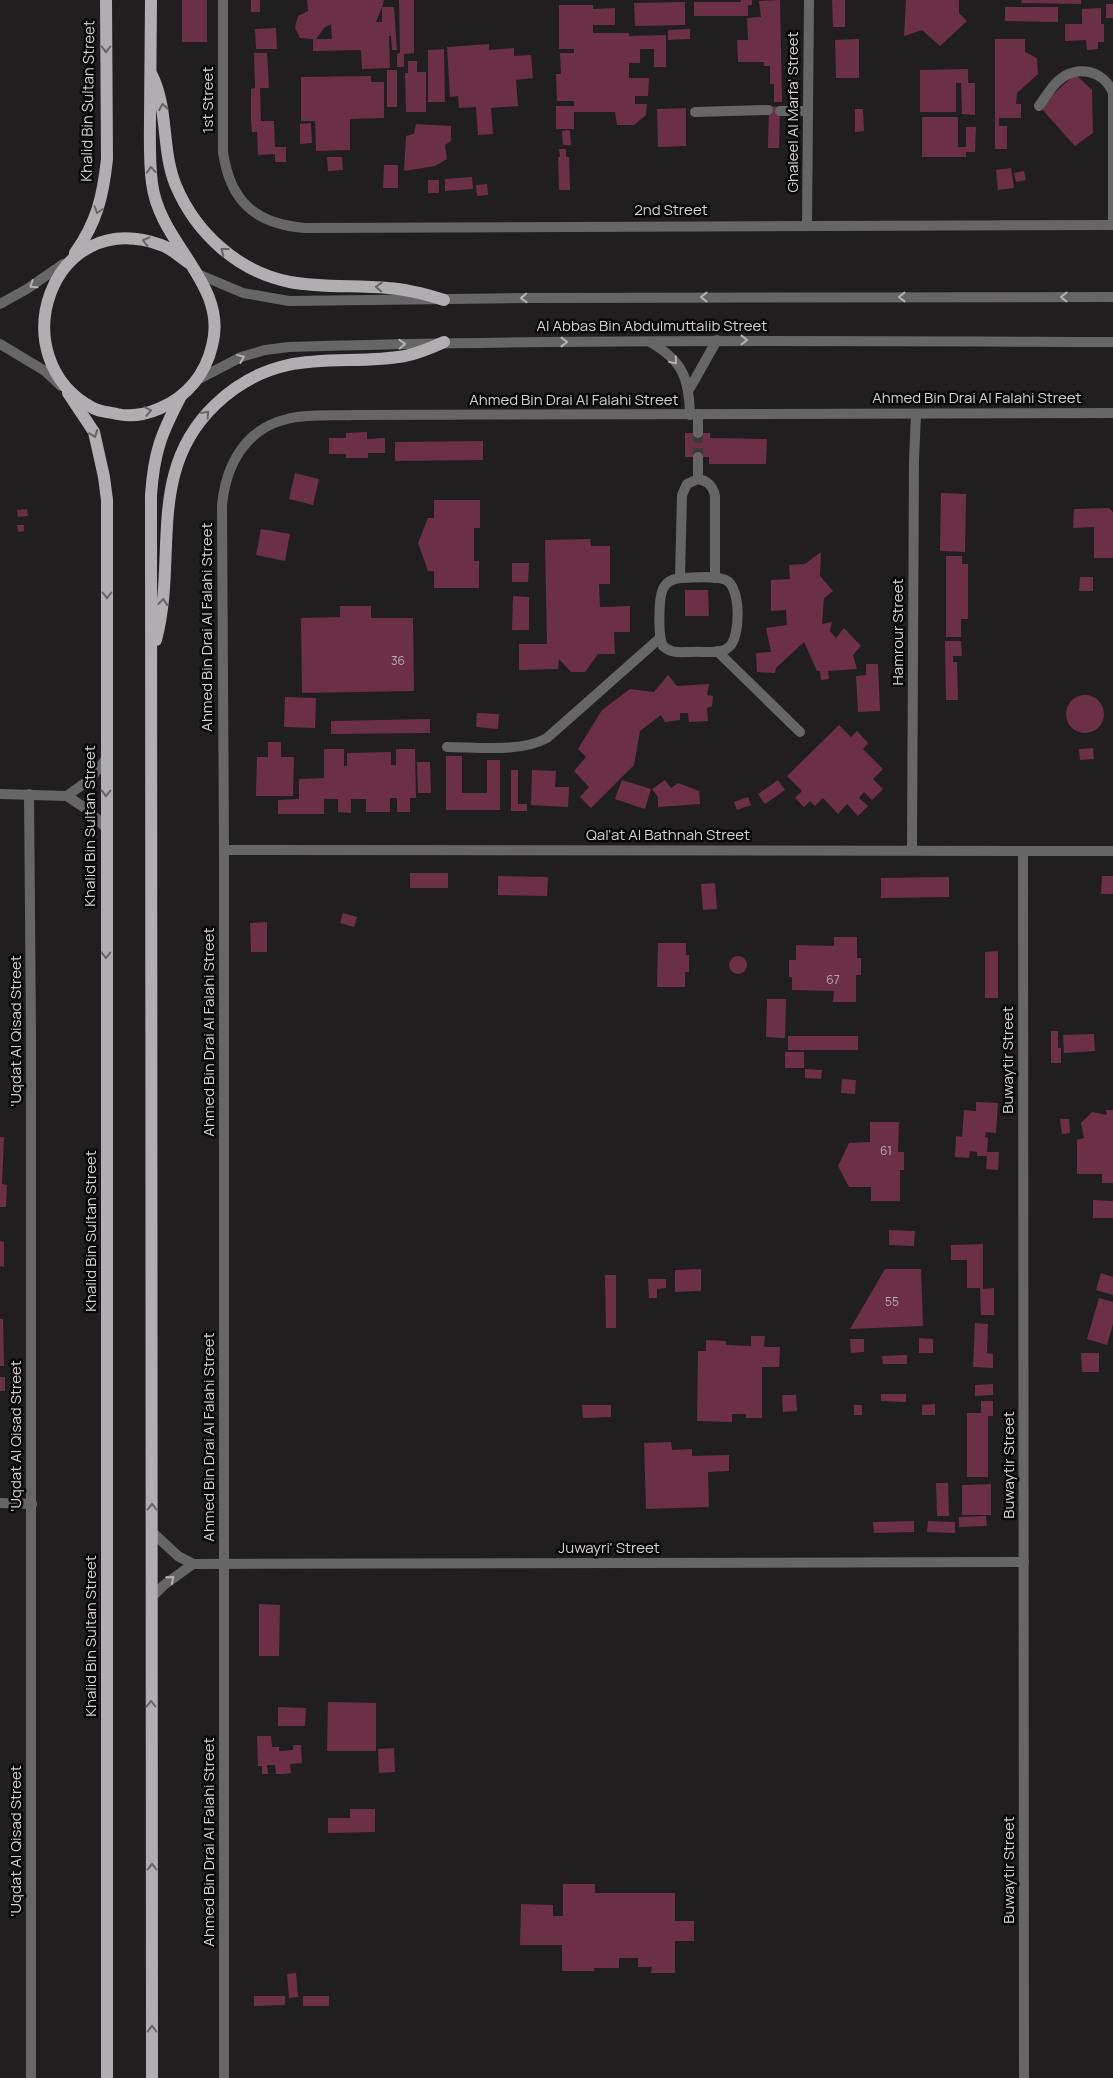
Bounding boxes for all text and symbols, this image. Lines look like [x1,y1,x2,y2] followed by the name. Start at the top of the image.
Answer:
[76,20,99,182] street label: Khalid Bin Sultan Street
[782,31,803,193] street label: Ghaleel Al Marfa' Street
[101,45,111,53] one-way arrow
[197,67,218,133] street label: 1st Street
[158,103,168,111] one-way arrow
[146,166,157,174] one-way arrow
[634,199,708,220] street label: 2nd Street
[93,206,103,214] one-way arrow
[142,236,151,247] one-way arrow
[221,248,230,256] one-way arrow
[29,279,38,288] one-way arrow
[375,282,383,293] one-way arrow
[700,292,708,302] one-way arrow
[898,292,906,302] one-way arrow
[1060,292,1068,302] one-way arrow
[520,293,528,303] one-way arrow
[537,315,767,336] street label: Al Abbas Bin Abdulmuttalib Street
[740,335,748,345] one-way arrow
[560,337,568,347] one-way arrow
[398,338,406,349] one-way arrow
[236,354,245,364] one-way arrow
[668,356,677,365] one-way arrow
[872,387,1082,408] street label: Ahmed Bin Drai Al Falahi Street
[469,389,679,410] street label: Ahmed Bin Drai Al Falahi Street
[143,407,152,417] one-way arrow
[201,411,210,420] one-way arrow
[88,429,98,438] one-way arrow
[196,522,217,732] street label: Ahmed Bin Drai Al Falahi Street
[887,579,908,685] street label: Hamrour Street
[102,592,112,599] one-way arrow
[157,598,168,606] one-way arrow
[391,652,405,669] house number: 36
[79,745,100,907] street label: Khalid Bin Sultan Street
[101,789,111,797] one-way arrow
[586,824,750,845] street label: Qal'at Al Bathnah Street
[198,927,219,1137] street label: Ahmed Bin Drai Al Falahi Street
[101,952,111,959] one-way arrow
[5,955,26,1107] street label: 'Uqdat Al Qisad Street
[826,971,840,988] house number: 67
[997,1006,1018,1114] street label: Buwaytir Street
[880,1142,892,1159] house number: 61
[80,1150,101,1312] street label: Khalid Bin Sultan Street
[885,1293,899,1310] house number: 55
[198,1332,219,1542] street label: Ahmed Bin Drai Al Falahi Street
[5,1360,26,1512] street label: 'Uqdat Al Qisad Street
[998,1411,1019,1519] street label: Buwaytir Street
[147,1503,157,1510] one-way arrow
[558,1537,660,1558] street label: Juwayri' Street
[80,1555,101,1717] street label: Khalid Bin Sultan Street
[165,1577,174,1585] one-way arrow
[146,1700,156,1708] one-way arrow
[198,1737,219,1947] street label: Ahmed Bin Drai Al Falahi Street
[5,1765,26,1917] street label: 'Uqdat Al Qisad Street
[998,1816,1019,1924] street label: Buwaytir Street
[147,1863,157,1870] one-way arrow
[147,2025,157,2033] one-way arrow

